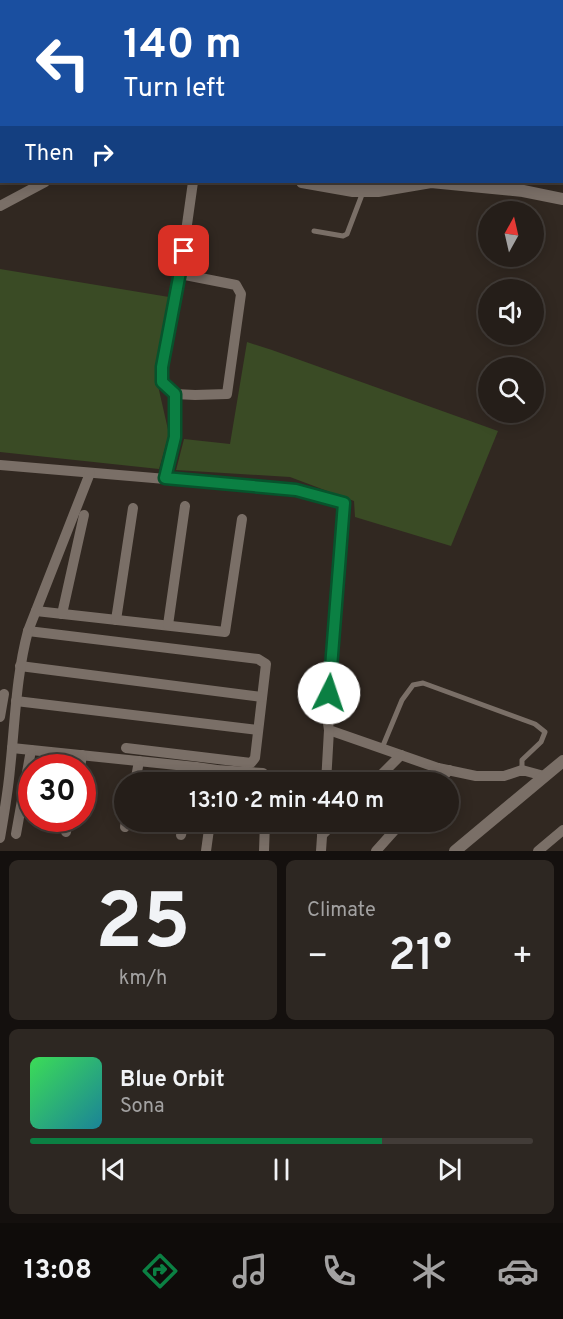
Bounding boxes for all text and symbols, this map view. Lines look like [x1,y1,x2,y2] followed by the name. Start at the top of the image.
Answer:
[123,20,242,73] text: 140 m
[24,24,102,102] icon: left
[123,72,225,106] text: Turn left
[86,138,119,171] icon: right
[24,141,74,168] text: Then
[478,201,544,267] north arrow
[478,201,544,423] map controls
[158,225,209,276] pin
[167,234,200,267] icon: arrive
[478,279,544,345] button: sound
[478,357,544,423] button: search
[297,661,361,725] position arrow
[18,754,96,832] speed limit sign: 30
[189,788,384,815] text: 13:10 · 2 min · 440 m
[95,877,191,976] text: 25
[307,898,376,924] text: Climate
[388,929,452,986] text: 21°
[307,937,328,979] text: −
[512,937,533,979] text: +
[119,966,167,992] text: km/h
[120,1067,225,1094] text: Blue Orbit
[120,1094,165,1120] text: Sona
[97,1153,130,1186] icon: previous
[265,1153,298,1186] icon: pause
[433,1153,466,1186] icon: next
[139,1250,181,1292] icon: directions
[229,1250,271,1292] icon: music
[318,1250,360,1292] icon: phone
[408,1250,450,1292] icon: climate
[497,1250,539,1292] icon: car
[24,1254,92,1288] text: 13:08

